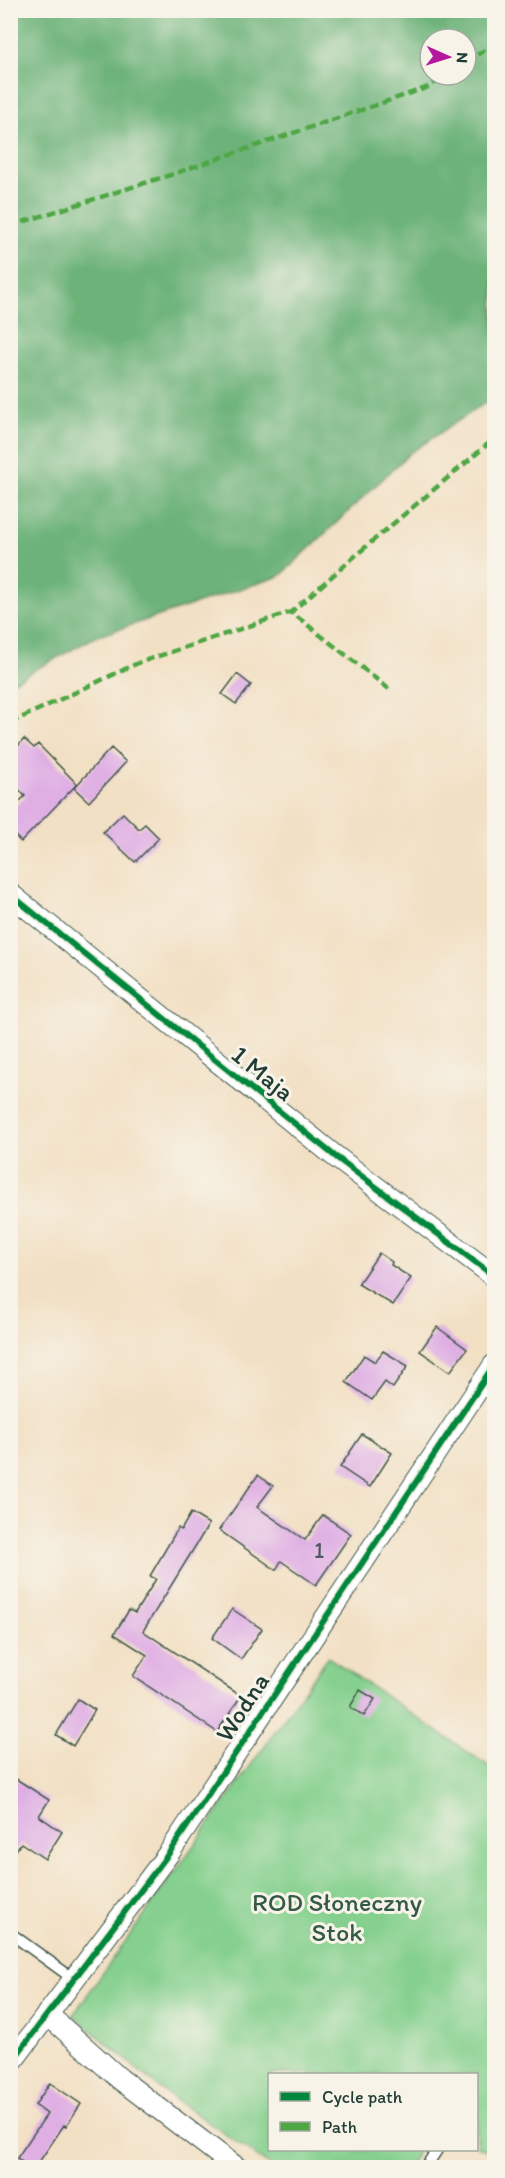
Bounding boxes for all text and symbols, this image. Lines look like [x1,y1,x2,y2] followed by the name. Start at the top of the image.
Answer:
[418,27,478,87] north arrow
[453,52,472,64] text: N
[225,1038,301,1108] street label: 1 Maja
[314,1537,324,1564] house number: 1
[208,1666,276,1747] street label: Wodna
[252,1886,422,1948] park label: ROD Słoneczny Stok
[268,2073,478,2151] legend
[322,2086,403,2108] text: Cycle path
[322,2116,357,2138] text: Path

